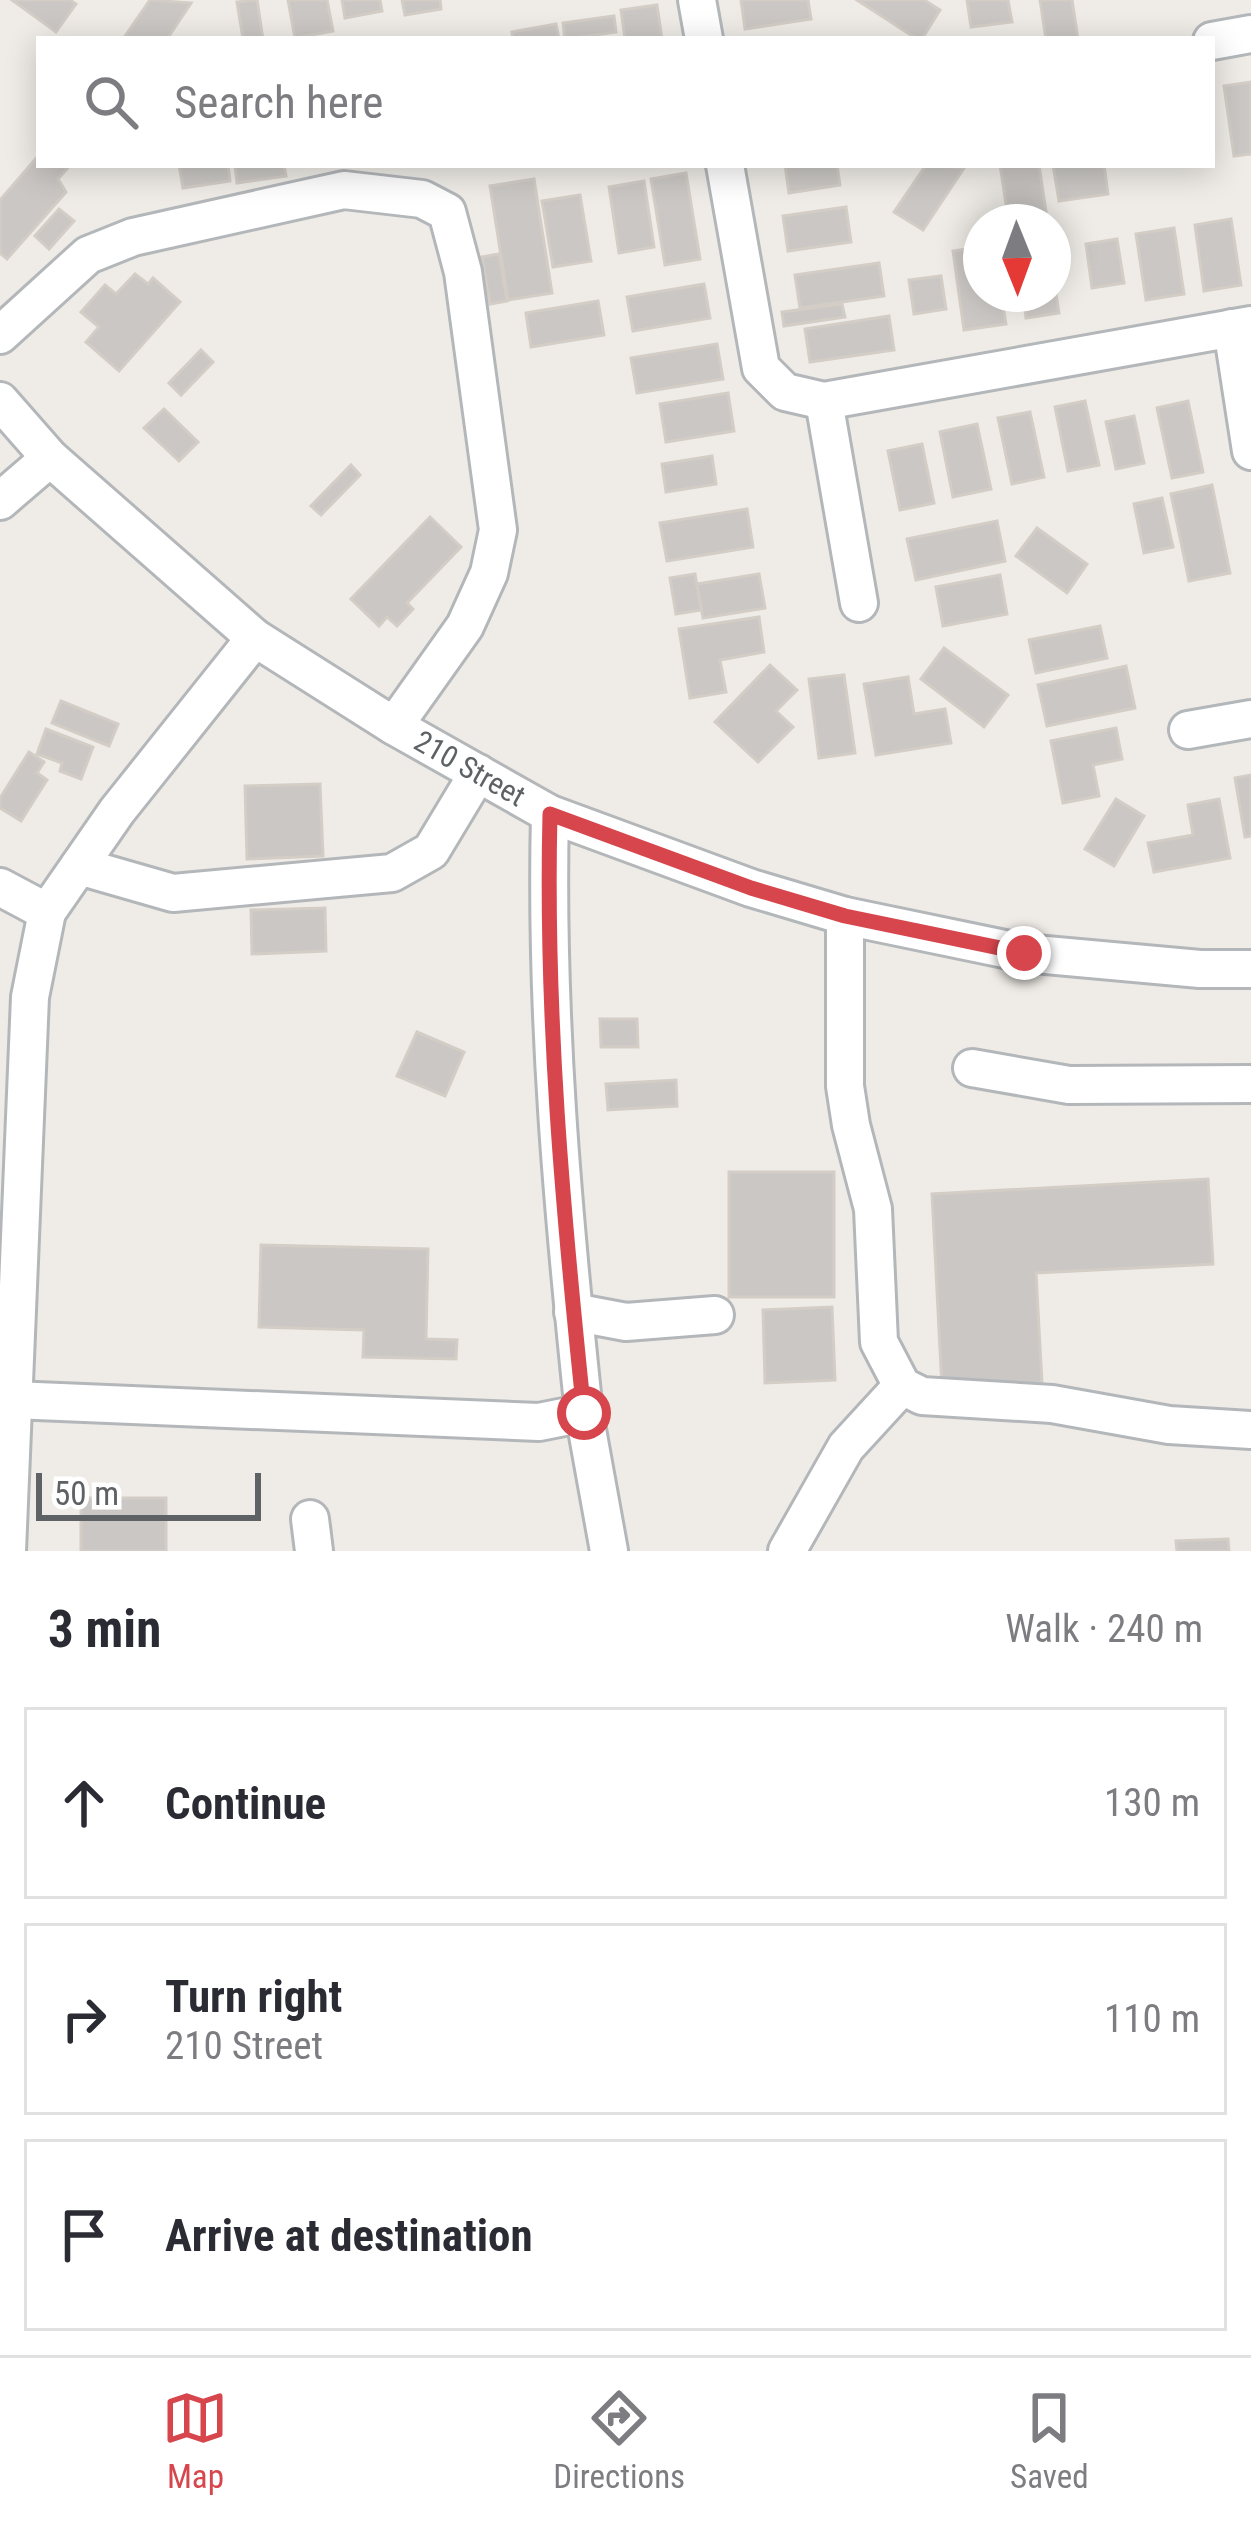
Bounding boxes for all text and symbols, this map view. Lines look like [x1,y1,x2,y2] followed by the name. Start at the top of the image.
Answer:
[36,36,1215,168] search box
[78,69,144,135] icon: search
[174,76,383,129] text: Search here
[963,204,1071,312] north arrow
[408,723,531,813] street label: 210 Street
[997,926,1051,980] route end
[557,1386,611,1440] route start
[36,1467,261,1520] scale bar
[54,1474,119,1513] text: 50 m
[48,1600,161,1659] text: 3 min
[1005,1606,1203,1652] text: Walk · 240 m
[51,1770,117,1836] icon: ahead
[165,1777,326,1830] text: Continue
[1104,1780,1200,1826] text: 130 m
[165,1970,342,2023] text: Turn right
[51,1986,117,2052] icon: right
[1104,1996,1200,2042] text: 110 m
[165,2023,323,2069] text: 210 Street
[51,2202,117,2268] icon: arrive
[165,2209,533,2262] text: Arrive at destination
[162,2385,228,2496] tab: Map
[553,2385,685,2496] tab: Directions
[1010,2385,1089,2496] tab: Saved

